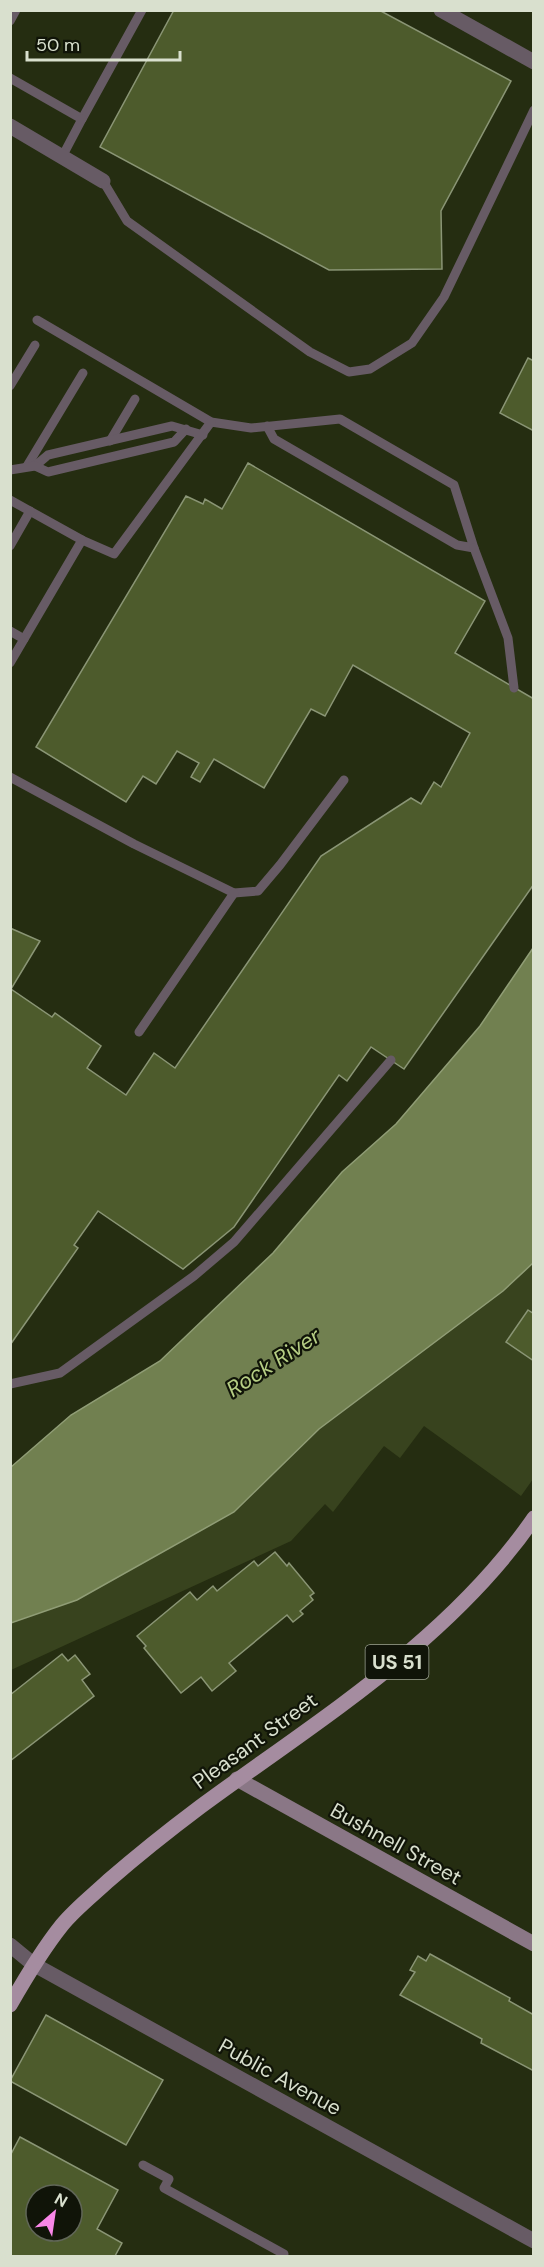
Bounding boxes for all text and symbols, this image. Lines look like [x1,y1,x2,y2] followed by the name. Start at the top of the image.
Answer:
[27,24,180,62] scale bar
[36,33,80,57] text: 50 m
[221,1321,327,1404] water label: Rock River
[366,1645,428,1679] road number: US 51
[187,1686,323,1796] street label: Pleasant Street
[325,1796,467,1892] street label: Bushnell Street
[214,2032,346,2122] street label: Public Avenue
[24,2183,84,2243] north arrow
[51,2188,71,2212] text: N

